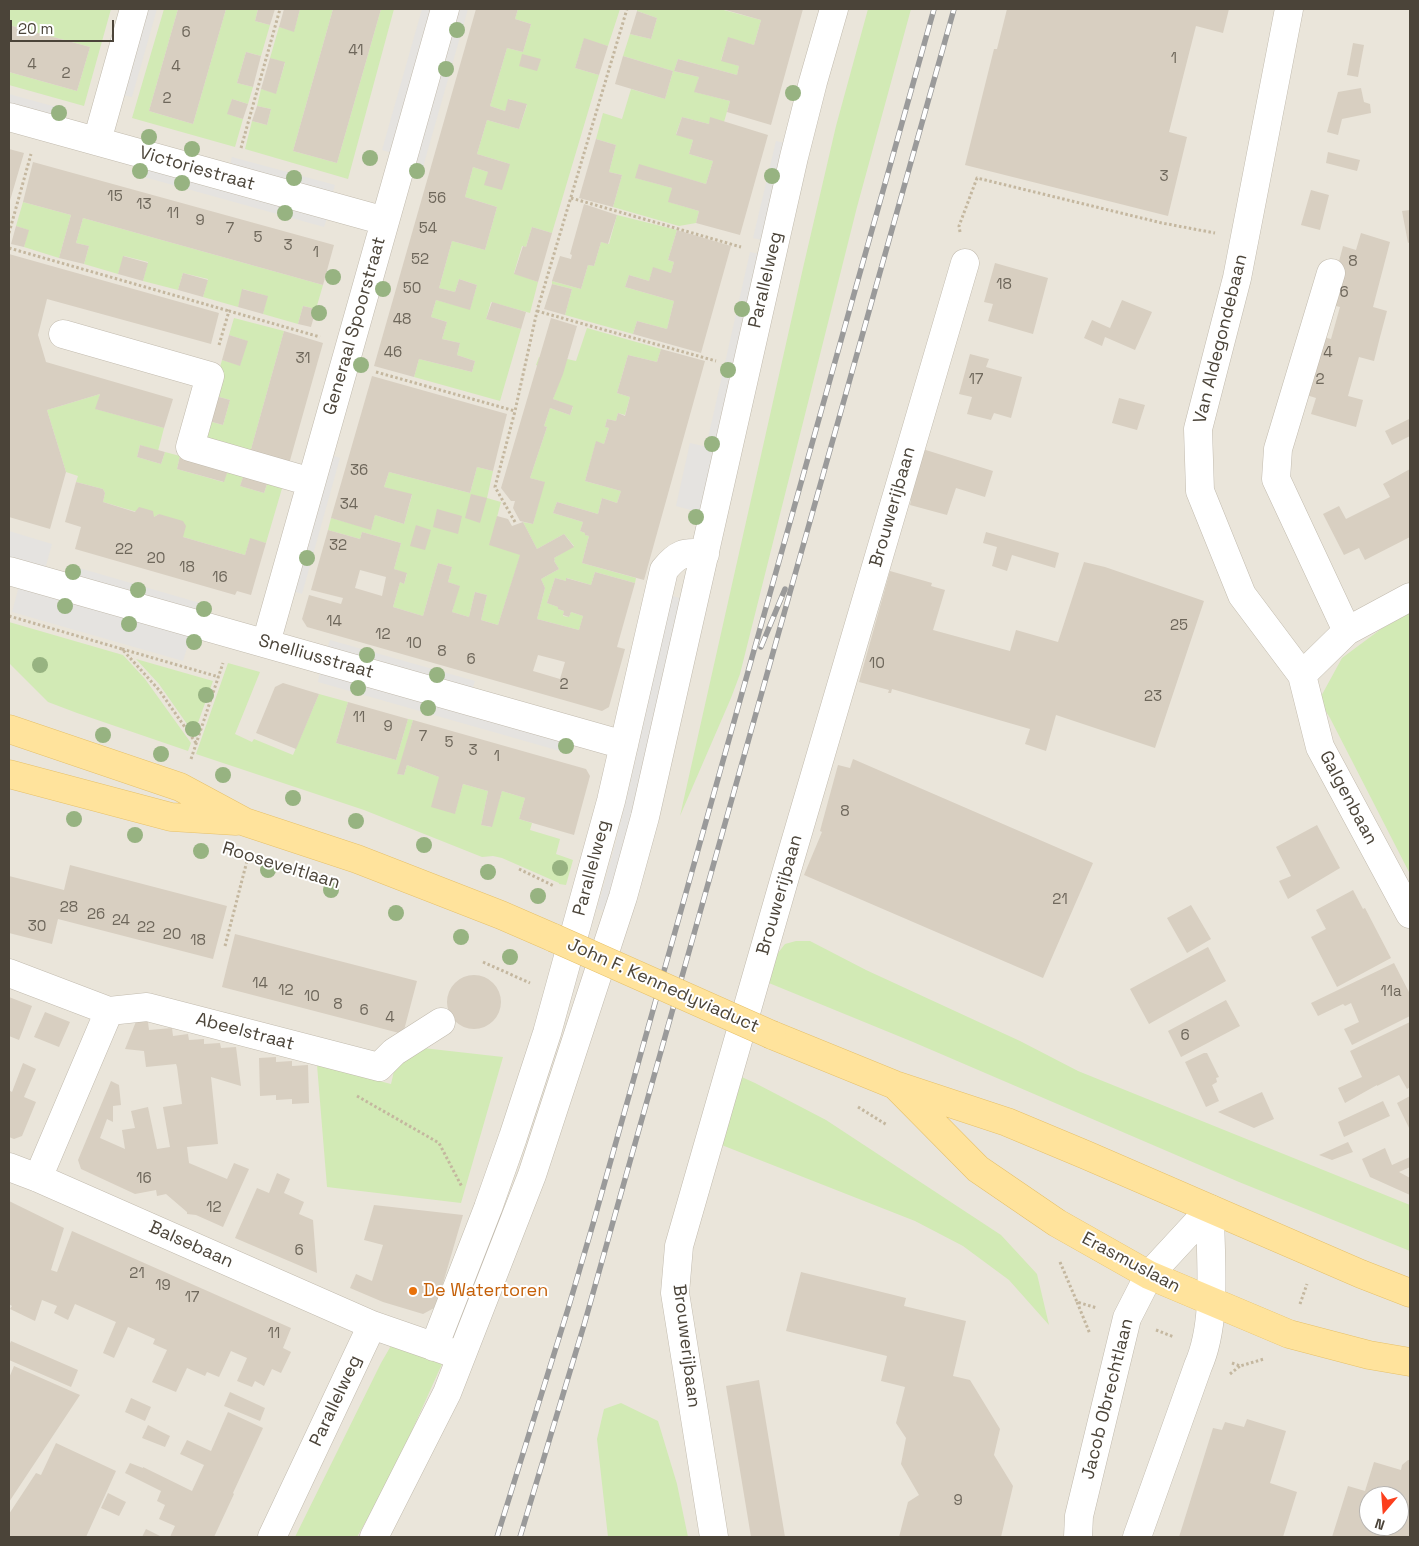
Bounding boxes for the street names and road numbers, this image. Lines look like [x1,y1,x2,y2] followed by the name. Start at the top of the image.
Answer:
[137,142,257,196] street label: Victoriestraat
[744,230,788,330] street label: Parallelweg
[319,234,391,418] street label: Generaal Spoorstraat
[1189,252,1253,426] street label: Van Aldegondebaan
[865,444,921,570] street label: Brouwerijbaan
[256,630,376,684] street label: Snelliusstraat
[1314,747,1382,849] street label: Galgenbaan
[569,818,615,918] street label: Parallelweg
[752,832,808,958] street label: Brouwerijbaan
[219,838,343,894] street label: Rooseveltlaan
[564,934,762,1038] street label: John F. Kennedyviaduct
[193,1008,297,1056] street label: Abeelstraat
[145,1217,237,1273] street label: Balsebaan
[1078,1228,1184,1298] street label: Erasmuslaan
[668,1283,704,1409] street label: Brouwerijbaan
[1078,1316,1138,1482] street label: Jacob Obrechtlaan
[305,1352,367,1450] street label: Parallelweg

